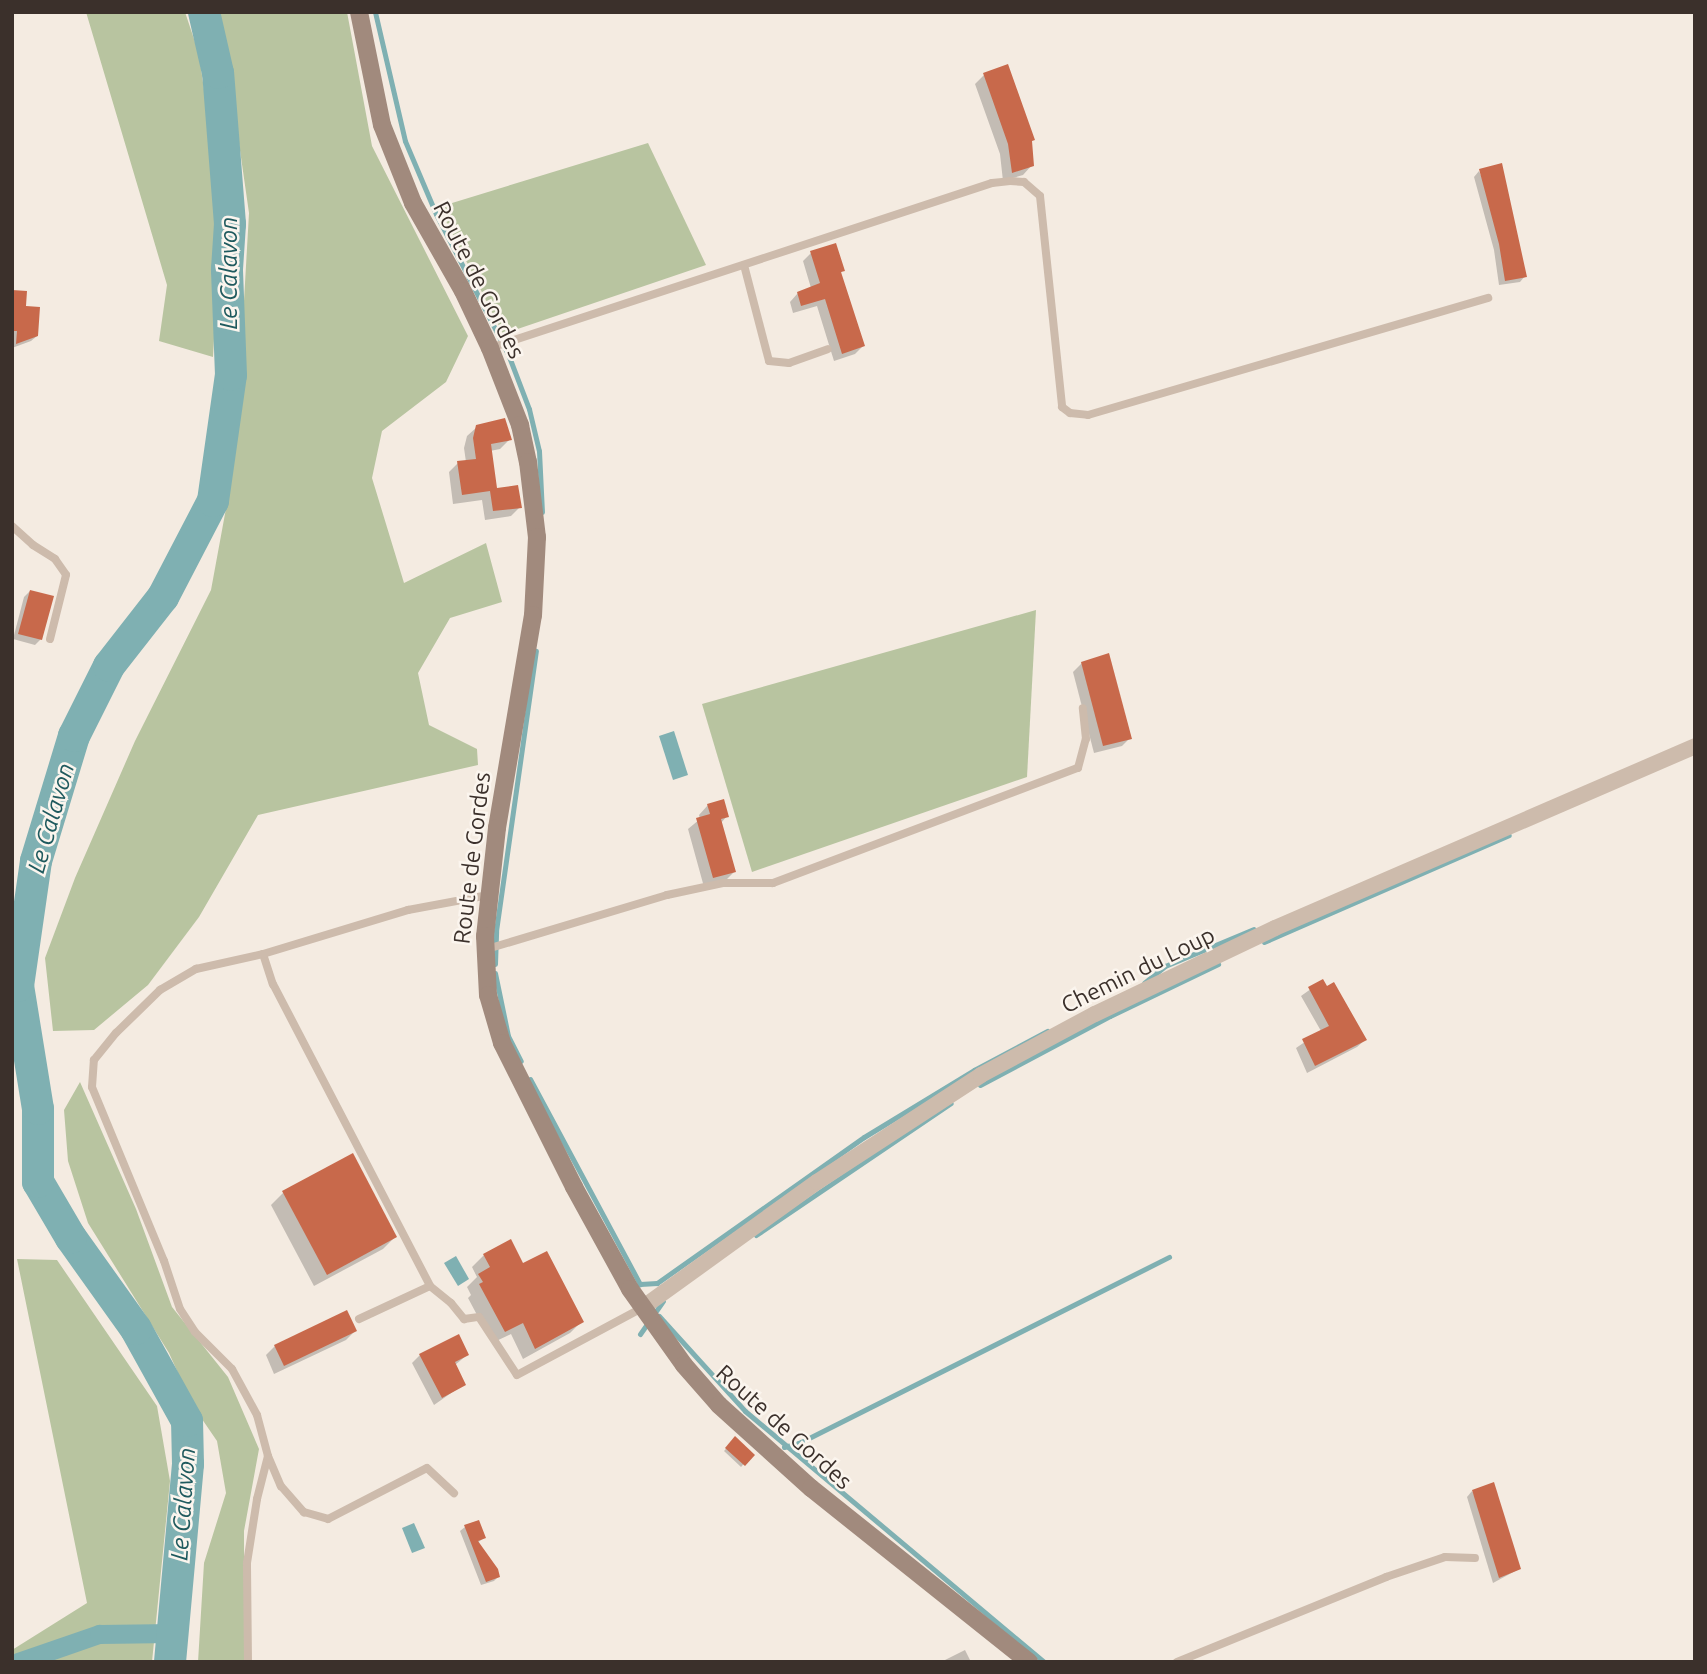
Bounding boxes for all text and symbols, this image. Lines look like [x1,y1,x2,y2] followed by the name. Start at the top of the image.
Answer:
[427,197,531,363] street label: Route de Gordes
[215,217,243,329] water label: Le Calavon
[22,760,80,876] water label: Le Calavon
[448,771,496,945] street label: Route de Gordes
[1057,921,1219,1019] street label: Chemin du Loup
[711,1359,857,1495] street label: Route de Gordes
[165,1447,201,1561] water label: Le Calavon

